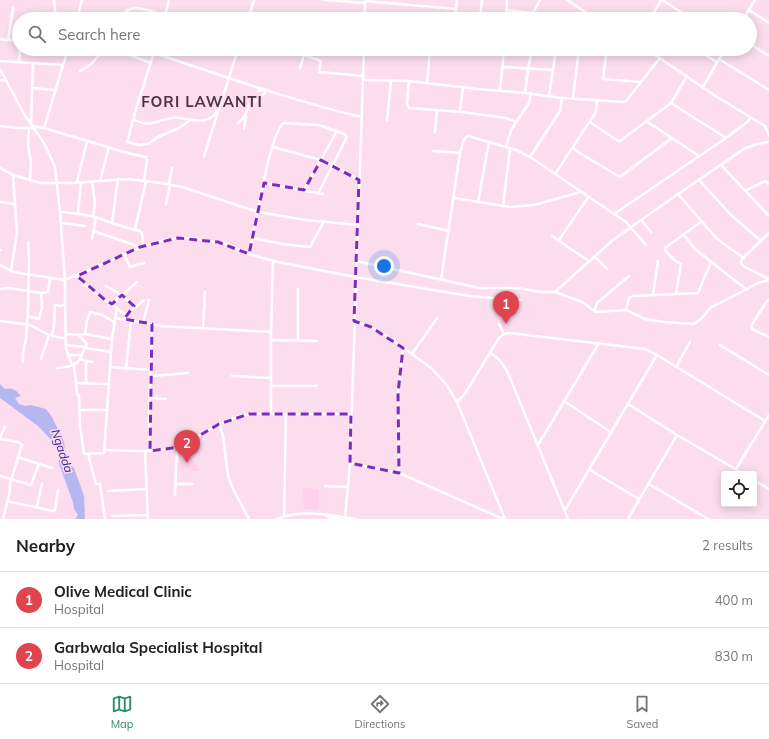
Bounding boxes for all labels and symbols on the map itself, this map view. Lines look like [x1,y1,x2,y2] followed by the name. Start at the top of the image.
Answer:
[141,92,263,111] district label: FORI LAWANTI
[374,256,394,276] your location
[493,291,519,324] pin: 1
[48,427,77,475] water label: Ngadda
[174,430,200,463] pin: 2

